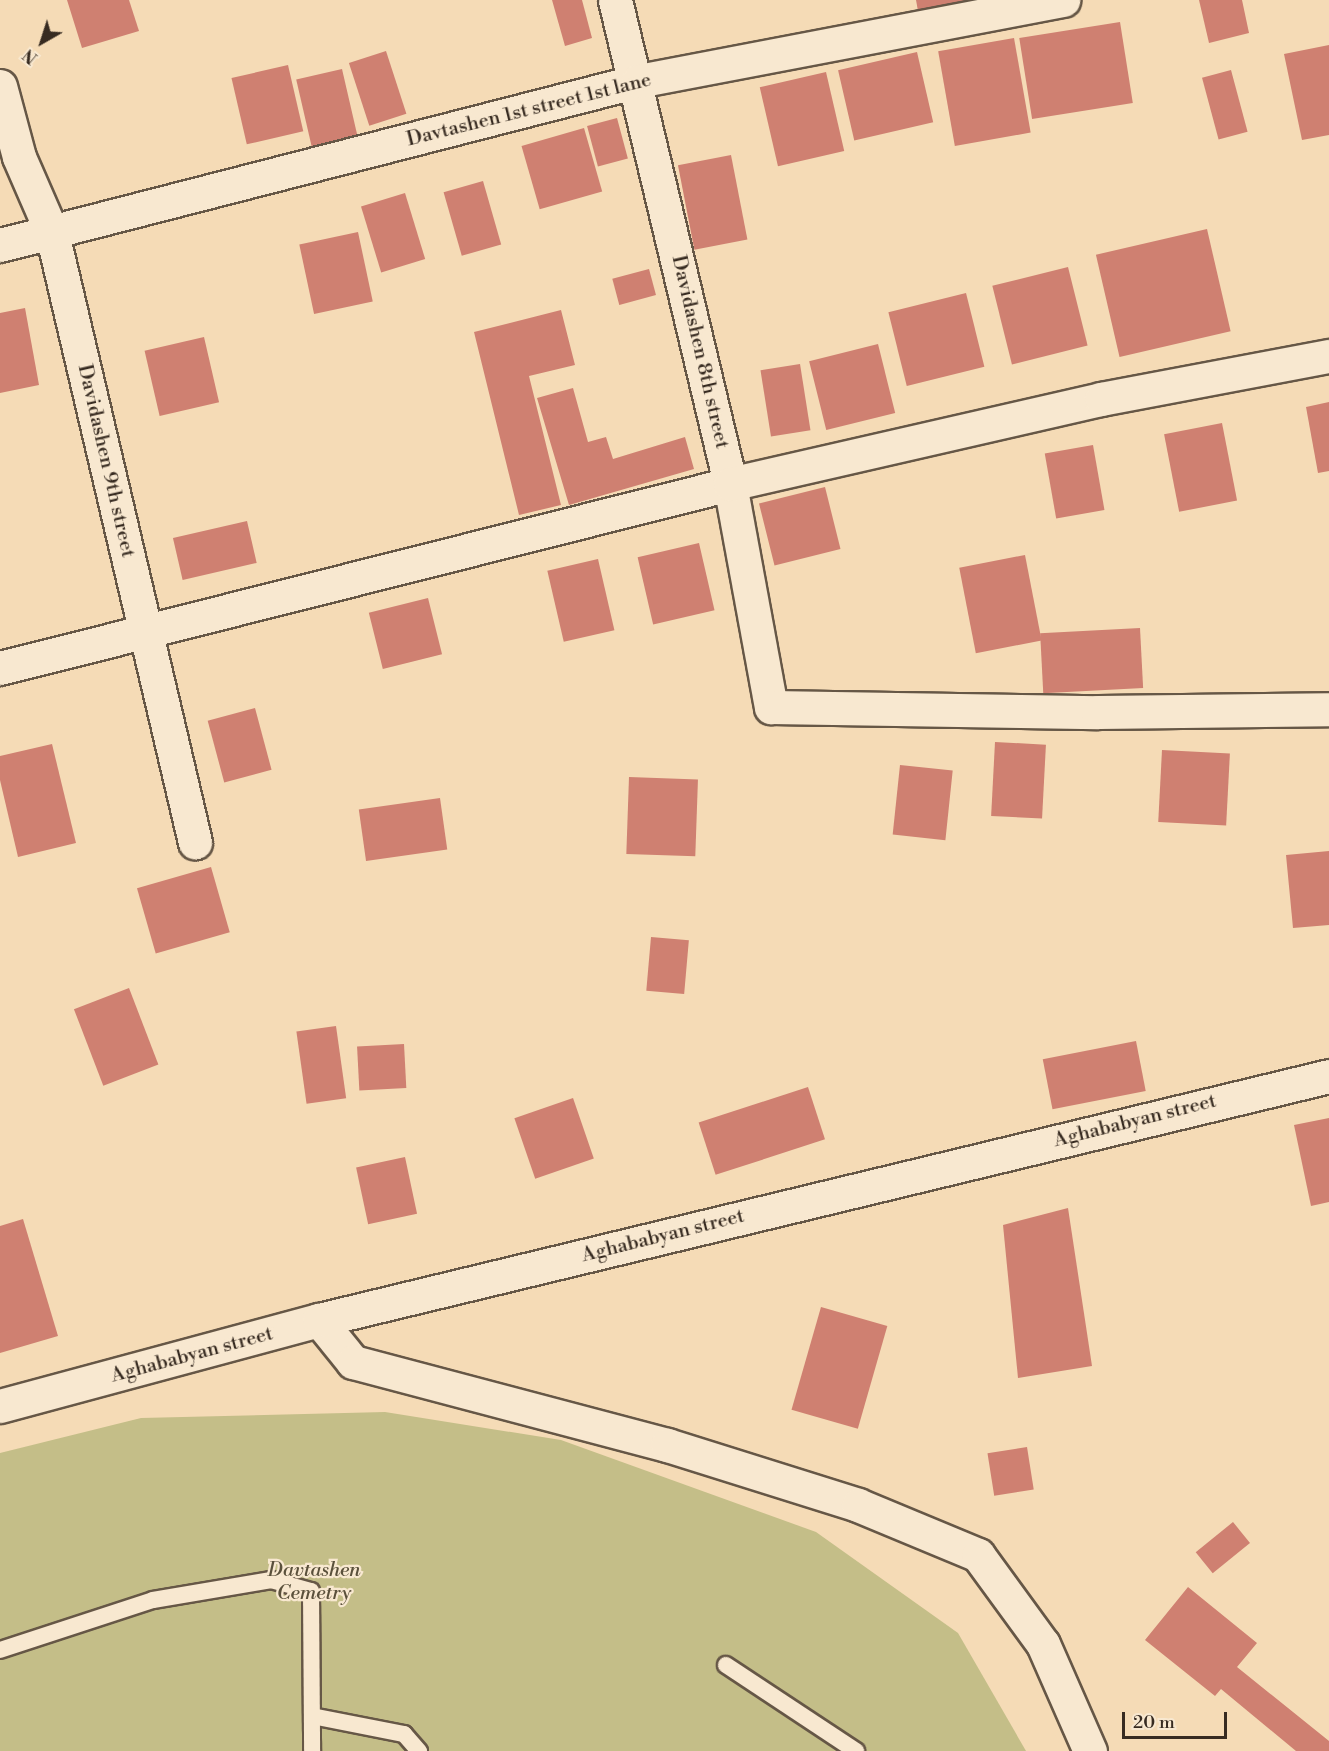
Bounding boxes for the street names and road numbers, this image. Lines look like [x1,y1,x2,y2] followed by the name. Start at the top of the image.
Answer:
[404,68,654,152] street label: Davtashen 1st street 1st lane
[666,253,734,451] street label: Davidashen 8th street
[72,362,140,560] street label: Davidashen 9th street
[1051,1089,1219,1153] street label: Aghababyan street
[579,1204,747,1268] street label: Aghababyan street
[108,1322,276,1388] street label: Aghababyan street

